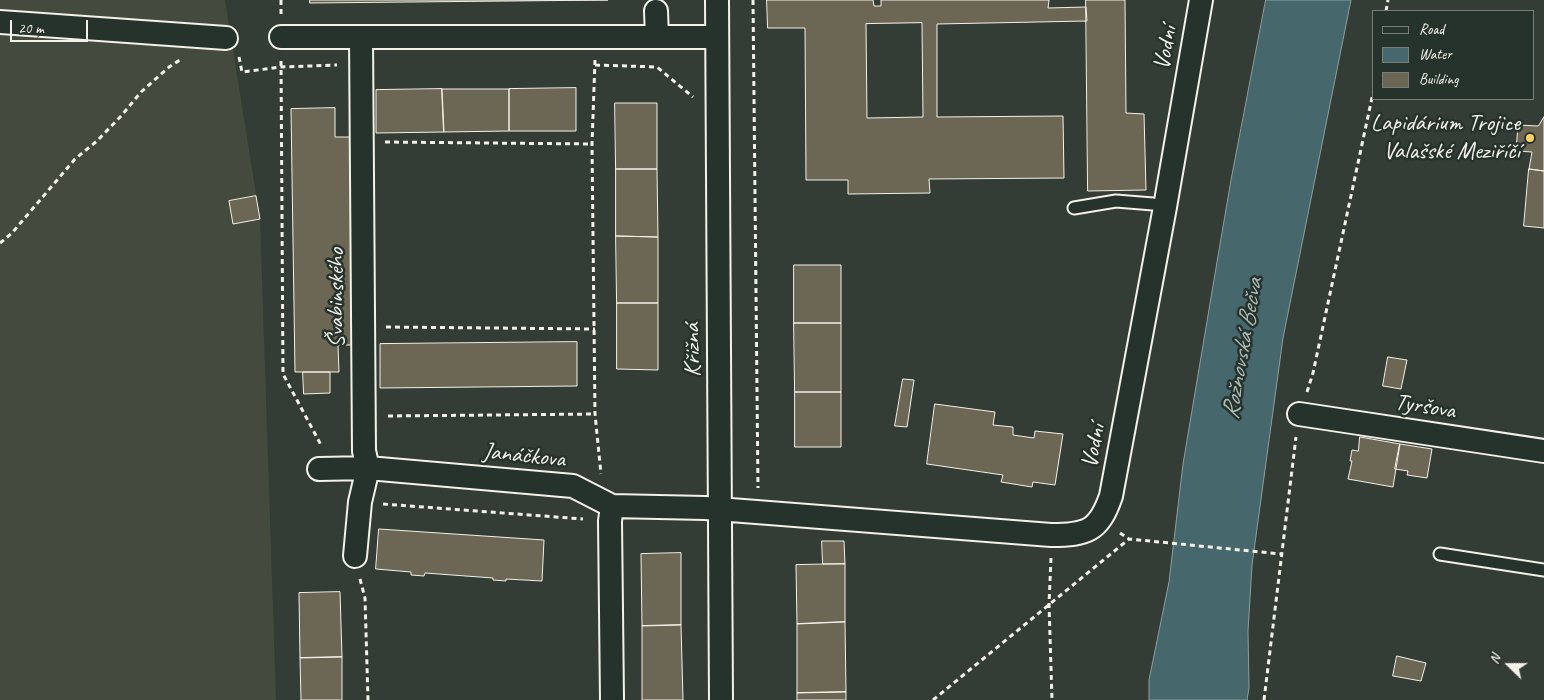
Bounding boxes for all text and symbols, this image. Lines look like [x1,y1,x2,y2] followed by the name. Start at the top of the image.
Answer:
[12,10,90,42] scale bar
[1372,10,1534,100] legend
[18,19,44,38] text: 20 m
[1419,20,1444,39] text: Road
[1148,24,1184,72] street label: Vodní
[1419,45,1452,64] text: Water
[1419,70,1458,89] text: Building
[1371,110,1520,166] place label: Lapidárium Trojice Valašské Meziříčí
[1524,132,1536,144] marker: Lapidárium Trojice Valašské Meziříčí
[323,248,351,348] street label: Švabinského
[1216,277,1270,421] water label: Rožnovská Bečva
[679,323,707,377] street label: Křižná
[1393,388,1457,426] street label: Tyršova
[1076,422,1112,470] street label: Vodní
[482,437,566,475] street label: Janáčkova
[1484,640,1534,690] north arrow
[1485,652,1504,666] text: N

